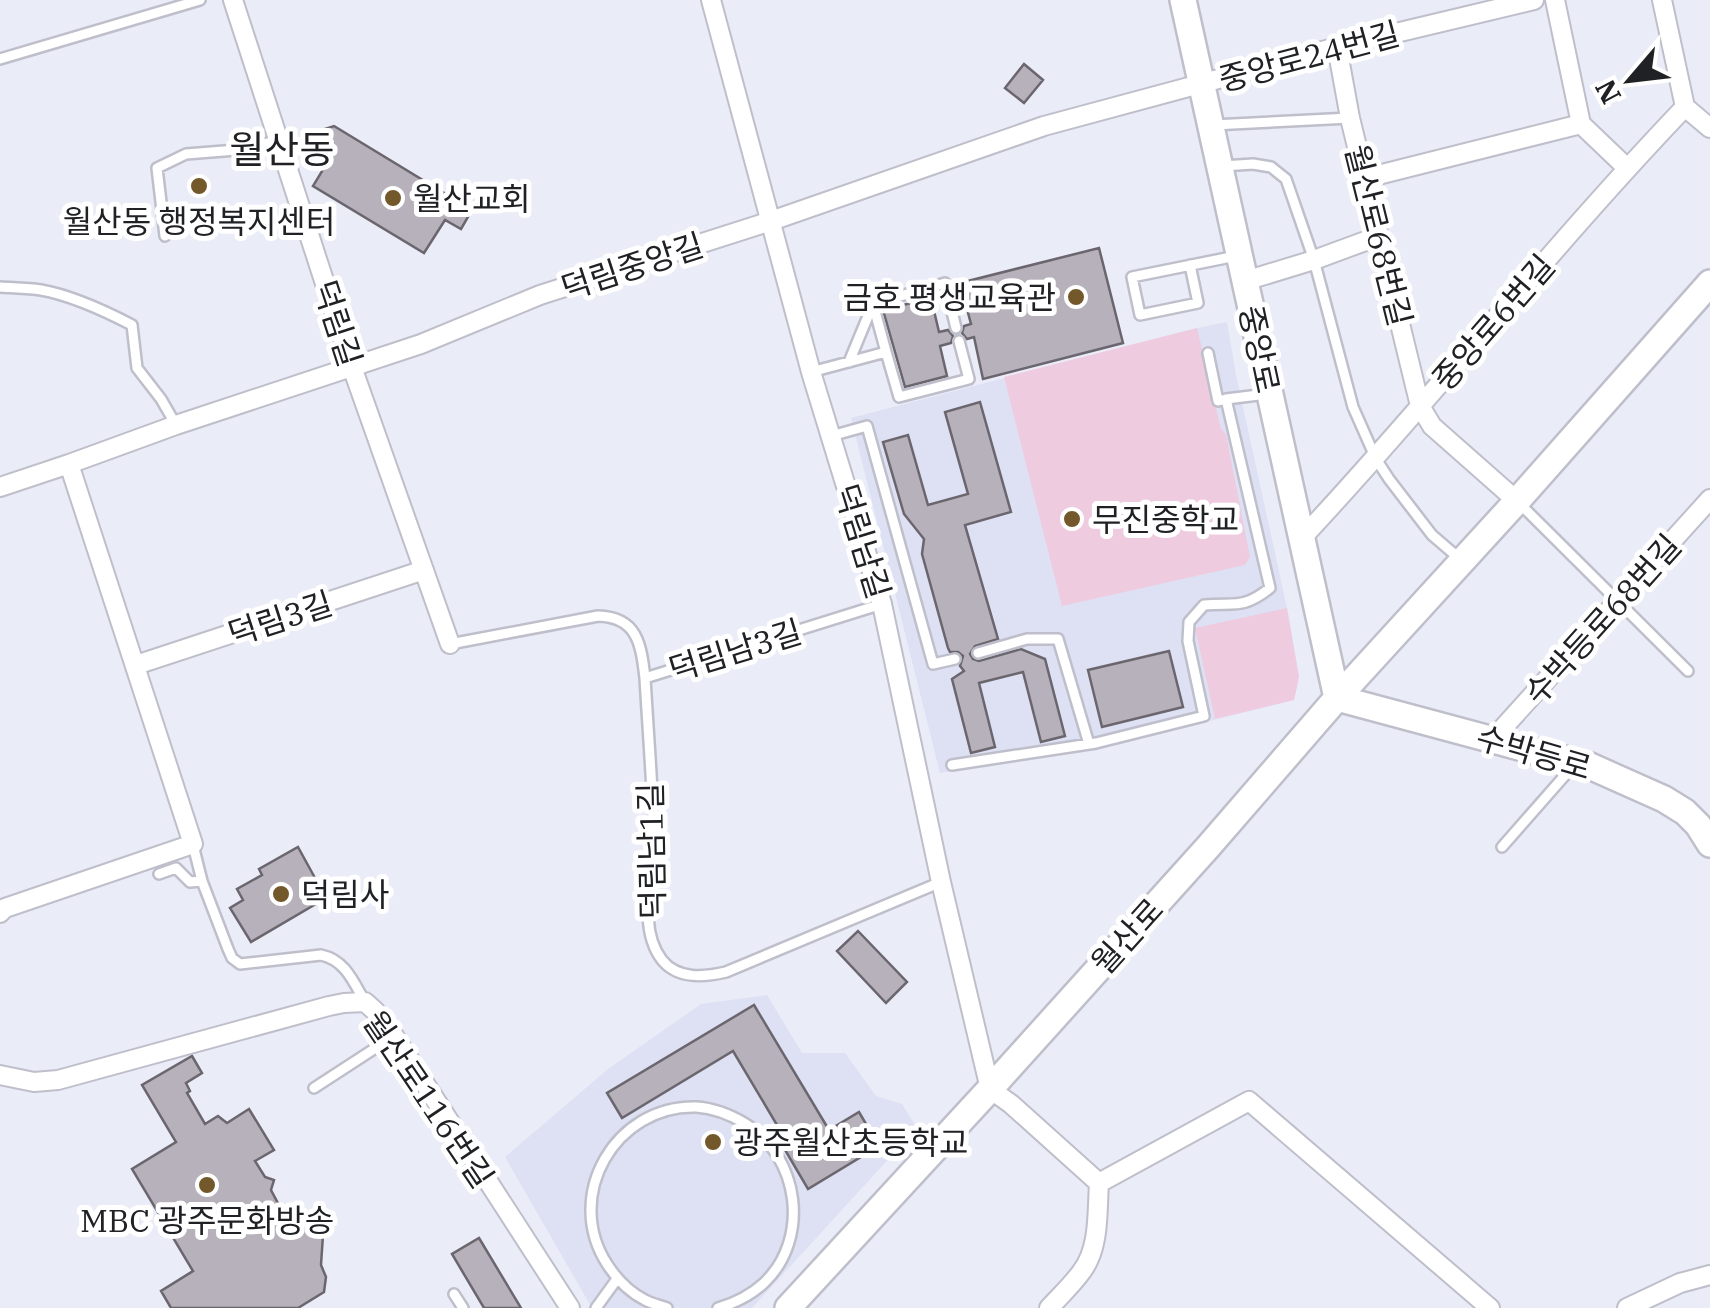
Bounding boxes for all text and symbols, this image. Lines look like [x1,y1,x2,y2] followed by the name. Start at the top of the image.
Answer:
[1214,12,1404,100] street label: 중앙로24번길
[1580,30,1680,130] north arrow
[1586,74,1629,110] text: N
[230,124,334,173] district label: 월산동
[1336,140,1422,330] street label: 월산로68번길
[188,175,210,197] marker: 월산동 행정복지센터
[413,177,531,219] place label: 월산교회
[382,187,404,209] marker: 월산교회
[63,200,335,242] place label: 월산동 행정복지센터
[556,223,708,309] street label: 덕림중앙길
[1423,245,1563,399] street label: 중앙로6번길
[304,275,372,371] street label: 덕림길
[842,276,1056,318] place label: 금호 평생교육관
[1065,286,1087,308] marker: 금호 평생교육관
[1230,301,1290,397] street label: 중앙로
[826,479,900,603] street label: 덕림남길
[1092,498,1239,540] place label: 무진중학교
[1061,508,1083,530] marker: 무진중학교
[1514,525,1690,713] street label: 수박등로68번길
[222,581,338,655] street label: 덕림3길
[663,610,807,690] street label: 덕림남3길
[1472,716,1596,788] street label: 수박등로
[629,782,673,920] street label: 덕림남1길
[301,873,389,915] place label: 덕림사
[270,883,292,905] marker: 덕림사
[1082,889,1172,983] street label: 월산로
[354,1002,504,1196] street label: 월산로116번길
[733,1121,969,1163] place label: 광주월산초등학교
[702,1131,724,1153] marker: 광주월산초등학교
[196,1174,218,1196] marker: MBC 광주문화방송
[80,1199,334,1241] place label: MBC 광주문화방송

